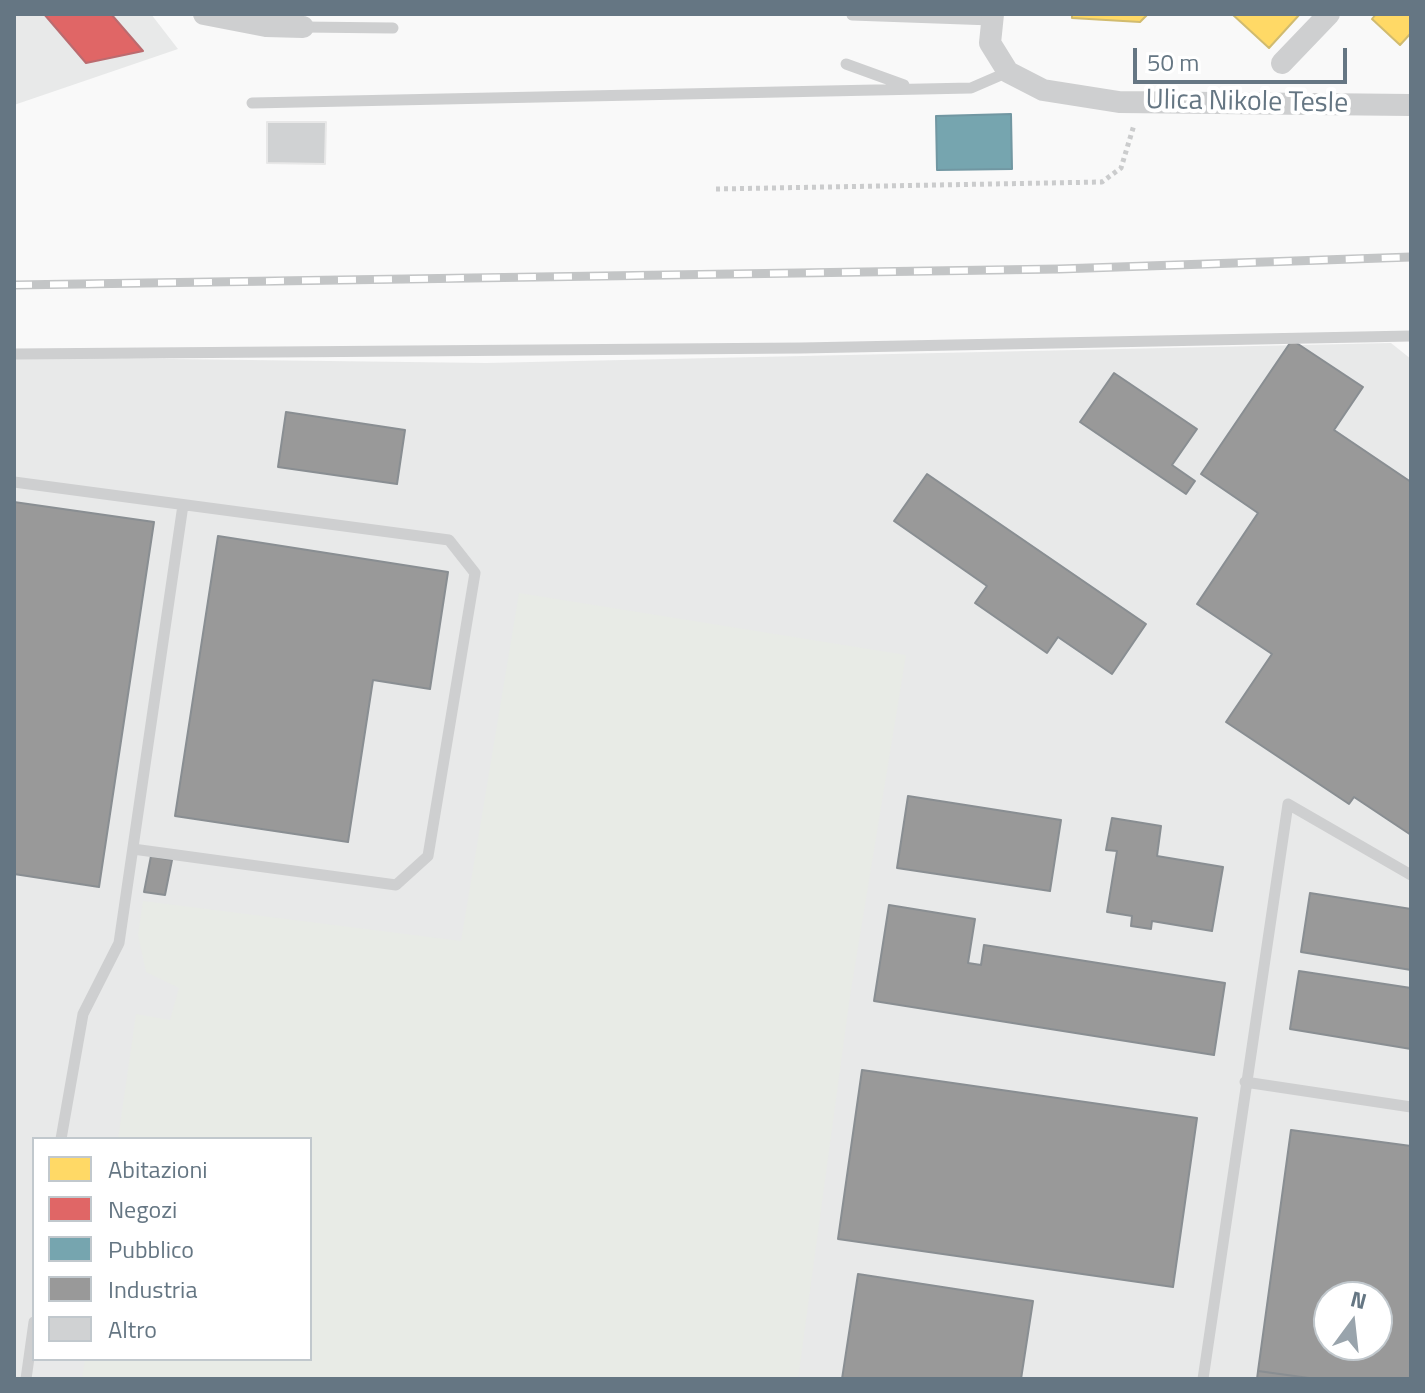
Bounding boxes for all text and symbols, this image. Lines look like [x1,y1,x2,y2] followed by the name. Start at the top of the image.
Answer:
[1137,32,1351,82] scale bar
[1147,44,1199,80] text: 50 m
[1145,84,1349,122] street label: Ulica Nikole Tesle
[32,1137,312,1361] legend
[108,1151,208,1187] text: Abitazioni
[108,1191,177,1227] text: Negozi
[108,1231,194,1267] text: Pubblico
[108,1271,197,1307] text: Industria
[1313,1281,1393,1361] north arrow
[1347,1281,1370,1318] text: N
[108,1311,157,1347] text: Altro

